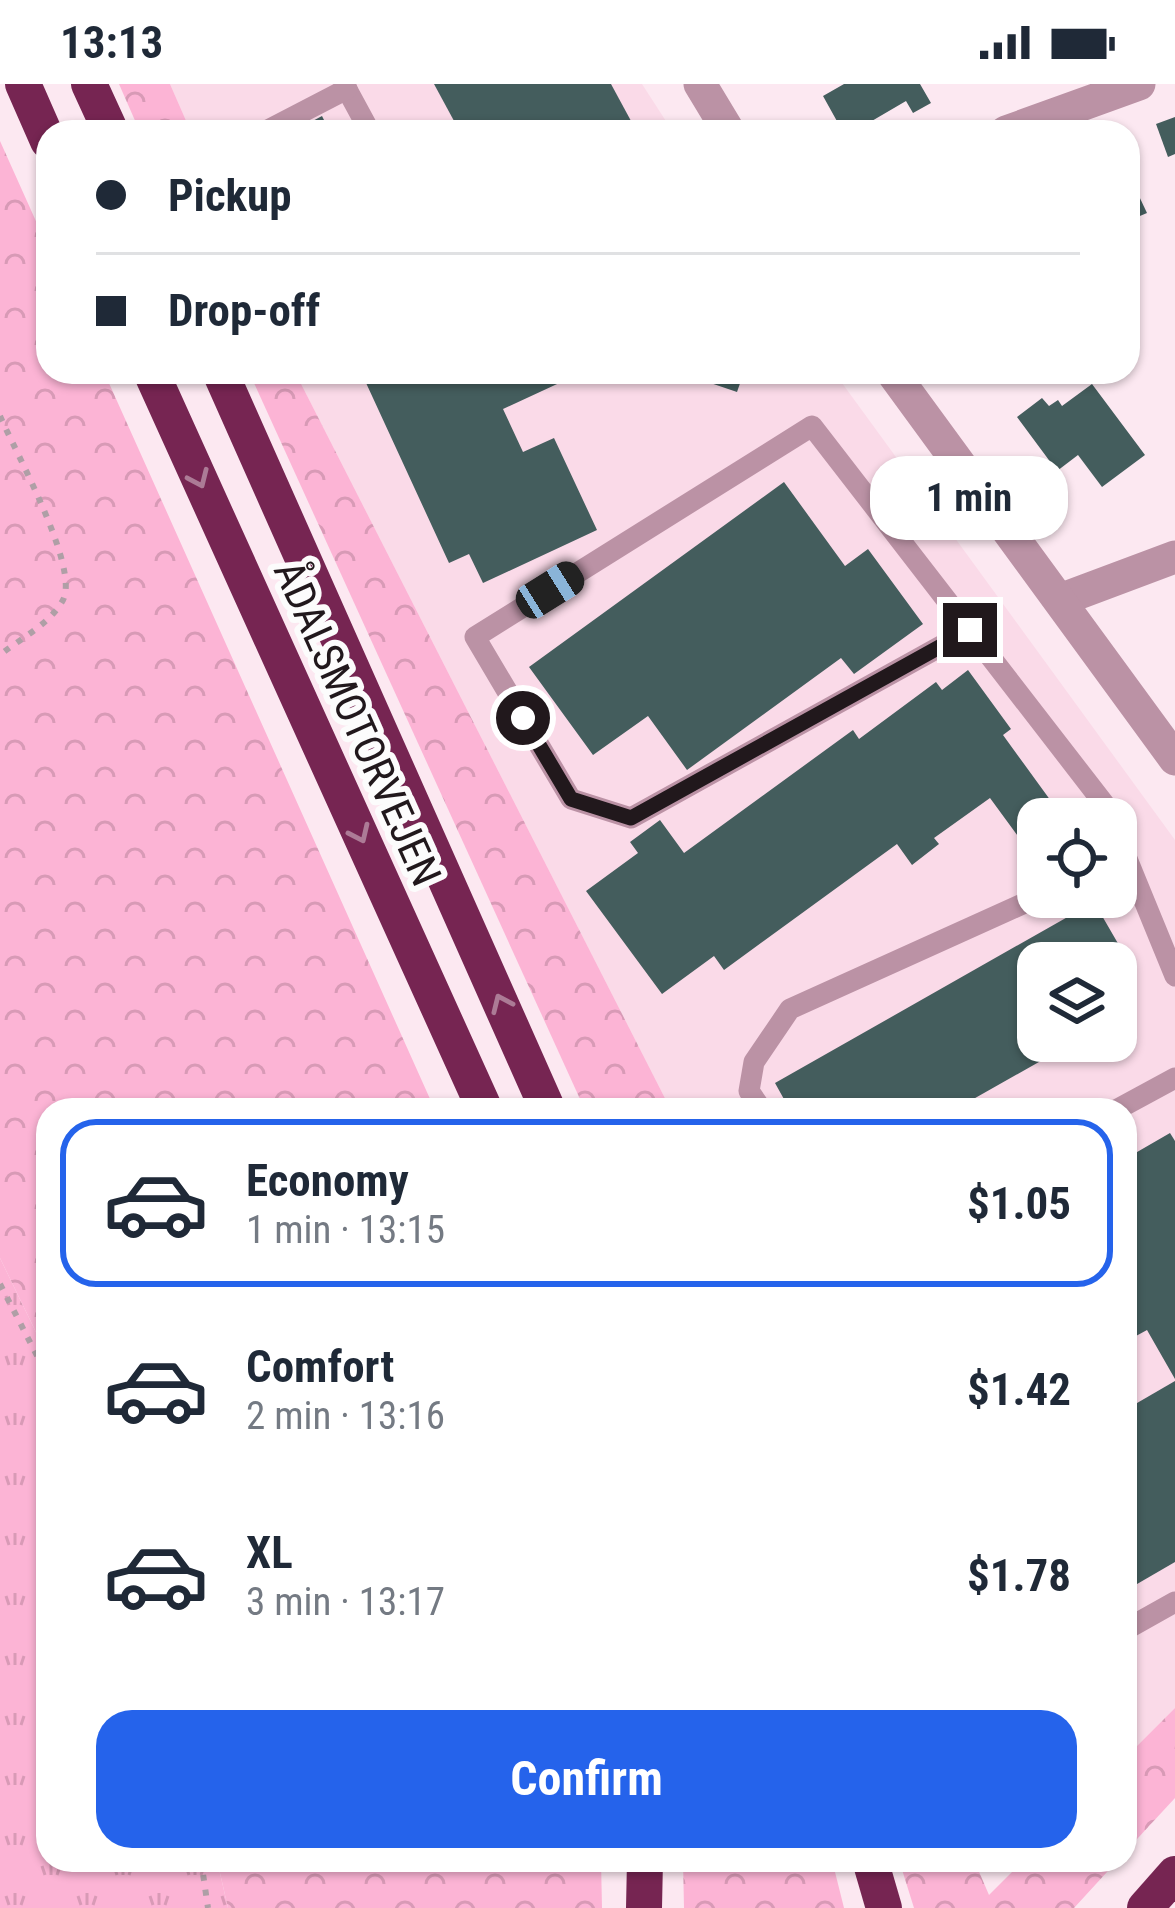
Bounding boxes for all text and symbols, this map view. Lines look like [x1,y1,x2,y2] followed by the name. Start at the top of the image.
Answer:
[60,16,163,69] text: 13:13
[168,169,292,222] text: Pickup
[168,284,320,337] text: Drop-off
[871,456,1069,540] callout: 1 min
[184,467,208,488] one-way arrow
[926,475,1012,521] text: 1 min
[264,552,453,893] street label: ÅDALSMOTORVEJEN
[510,556,590,624] car
[943,603,997,657] route end
[496,691,550,745] route start
[1017,798,1137,1062] map controls
[1017,798,1137,918] button: locate
[345,822,369,843] one-way arrow
[1017,942,1137,1062] button: layers
[491,994,515,1015] one-way arrow
[102,1149,210,1257] icon: car
[246,1154,409,1207] text: Economy
[967,1177,1071,1230] text: $1.05
[246,1207,445,1253] text: 1 min · 13:15
[102,1335,210,1443] icon: car
[246,1340,394,1393] text: Comfort
[967,1363,1071,1416] text: $1.42
[246,1393,445,1439] text: 2 min · 13:16
[102,1521,210,1629] icon: car
[246,1526,293,1579] text: XL
[967,1549,1071,1602] text: $1.78
[246,1579,445,1625] text: 3 min · 13:17
[96,1710,1077,1848] button: Confirm

